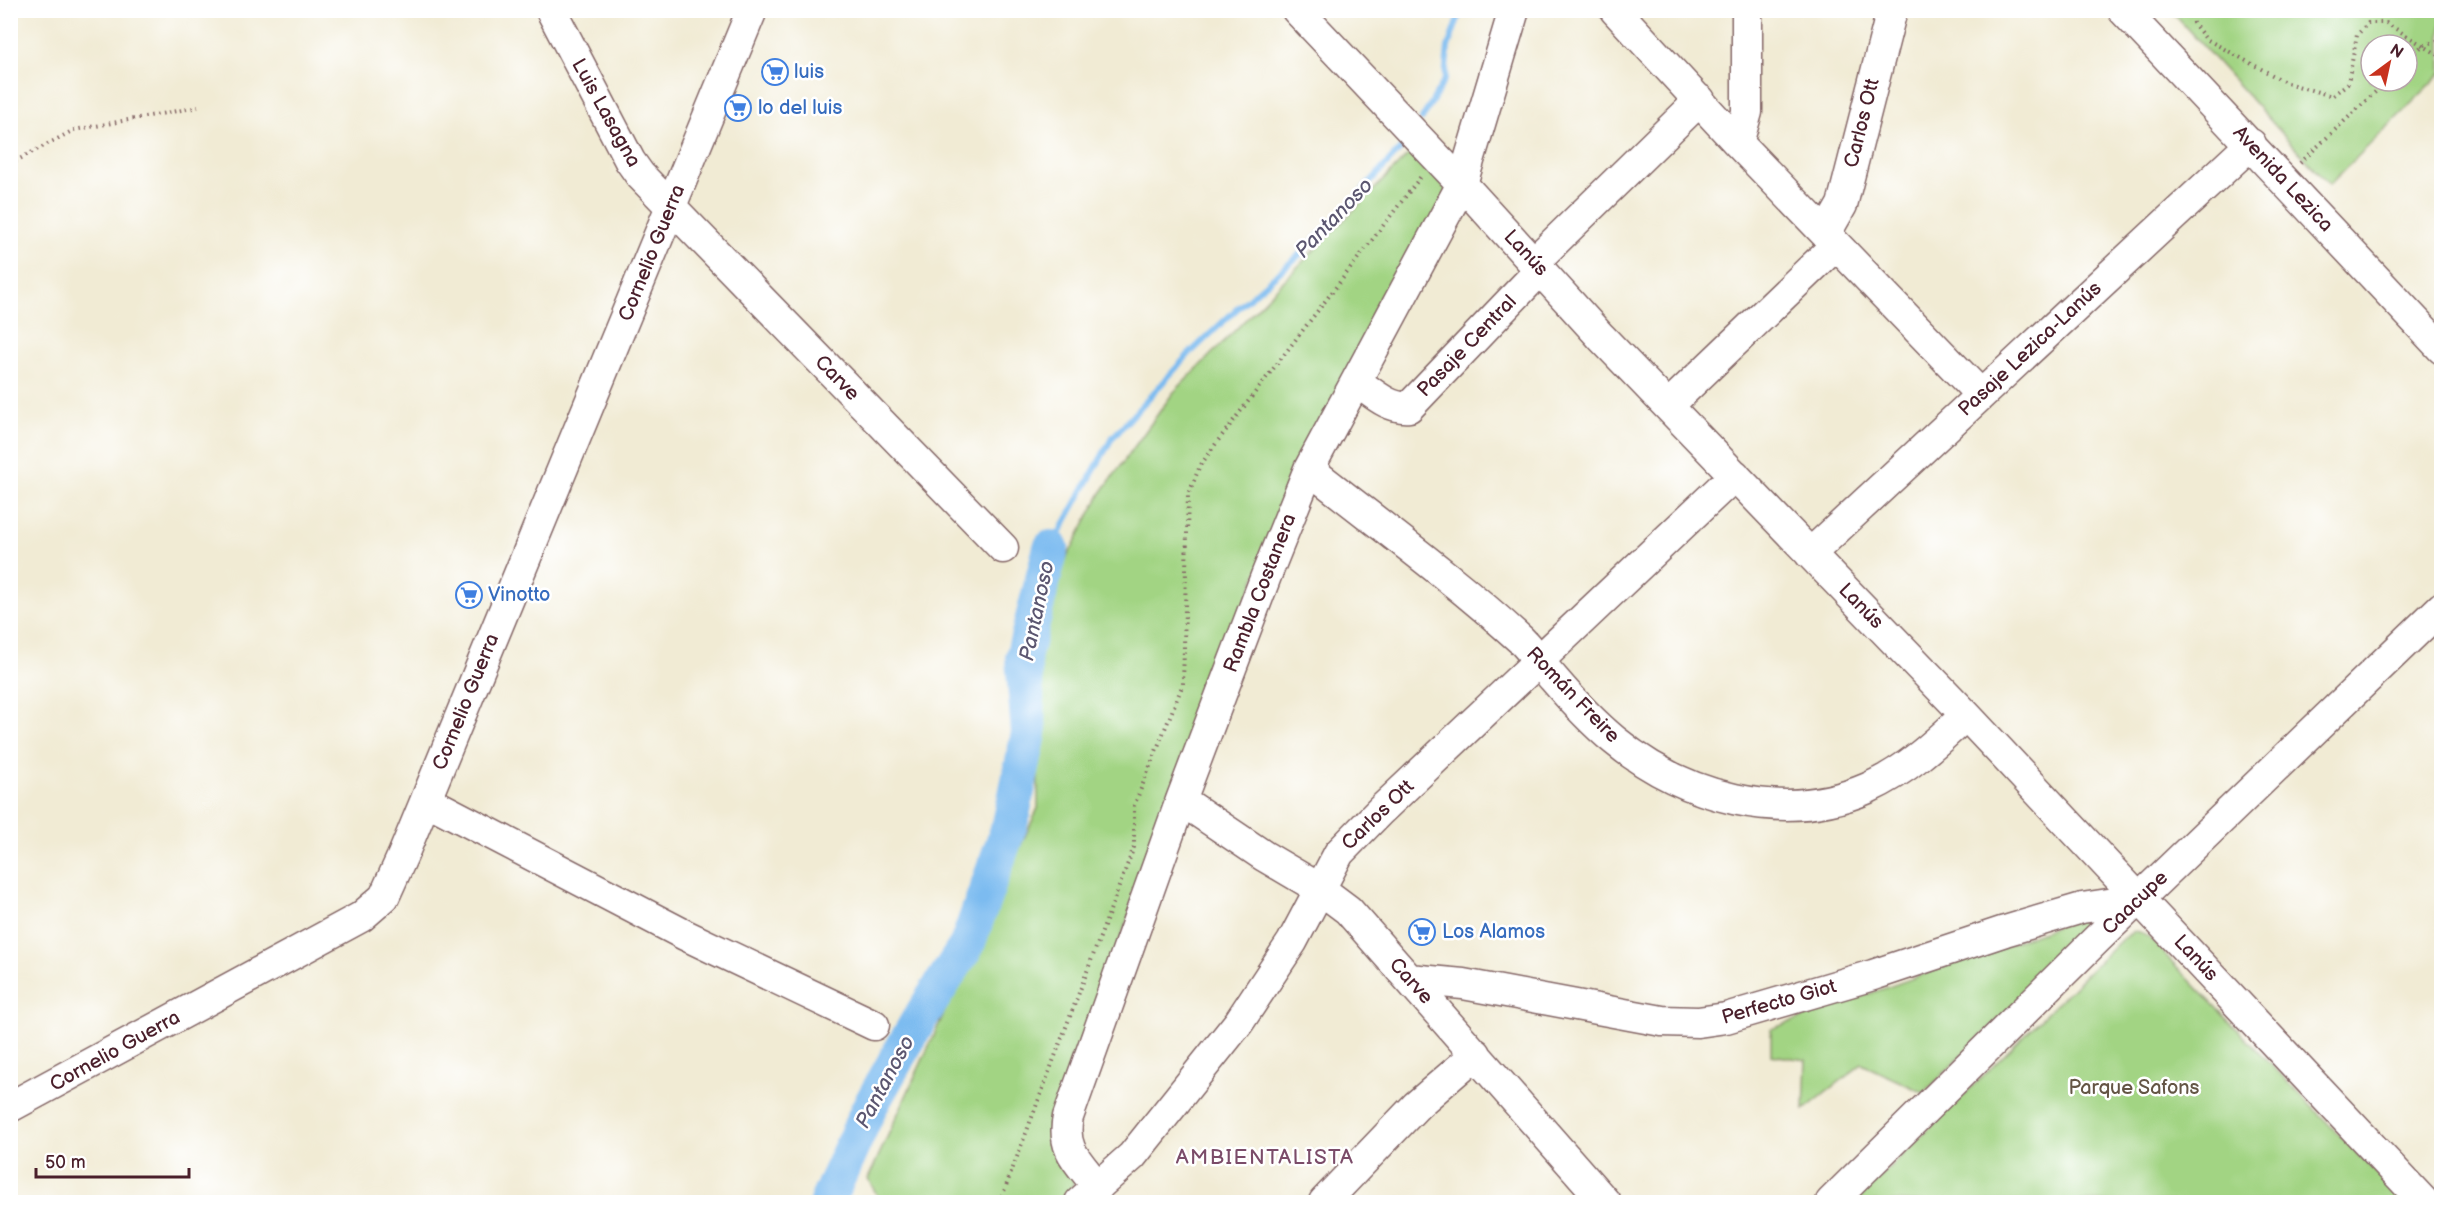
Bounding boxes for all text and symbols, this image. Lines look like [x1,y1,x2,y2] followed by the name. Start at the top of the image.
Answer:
[2359,33,2419,93] north arrow
[2386,40,2407,63] text: N
[566,55,646,171] street label: Luis Lasagna
[760,57,790,87] supermarket icon: luis
[794,60,824,84] place label: luis
[1839,76,1885,170] street label: Carlos Ott
[723,93,753,123] supermarket icon: lo del luis
[758,96,843,120] place label: lo del luis
[2228,121,2338,237] street label: Avenida Lezica
[1290,173,1378,263] water label: Pantanoso
[614,181,690,325] street label: Cornelio Guerra
[1499,225,1553,281] street label: Lanús
[1953,276,2107,422] street label: Pasaje Lezica-Lanús
[1412,290,1522,402] street label: Pasaje Central
[810,350,864,406] street label: Carve
[1219,510,1301,676] street label: Rambla Costanera
[1014,559,1060,663] water label: Pantanoso
[1834,578,1889,634] street label: Lanús
[454,580,484,610] supermarket icon: Vinotto
[488,583,550,607] place label: Vinotto
[428,630,504,774] street label: Cornelio Guerra
[1521,642,1625,748] street label: Román Freire
[1337,775,1419,855] street label: Carlos Ott
[2097,866,2173,940] street label: Caacupe
[1407,917,1437,947] supermarket icon: Los Alamos
[1442,920,1545,944] place label: Los Alamos
[2169,930,2223,986] street label: Lanús
[1384,953,1438,1009] street label: Carve
[1719,974,1839,1030] street label: Perfecto Giot
[46,1005,184,1097] street label: Cornelio Guerra
[850,1031,920,1133] water label: Pantanoso
[2069,1076,2200,1100] park label: Parque Safons
[36,1141,189,1179] scale bar
[1176,1145,1354,1170] district label: AMBIENTALISTA
[45,1152,86,1173] text: 50 m

